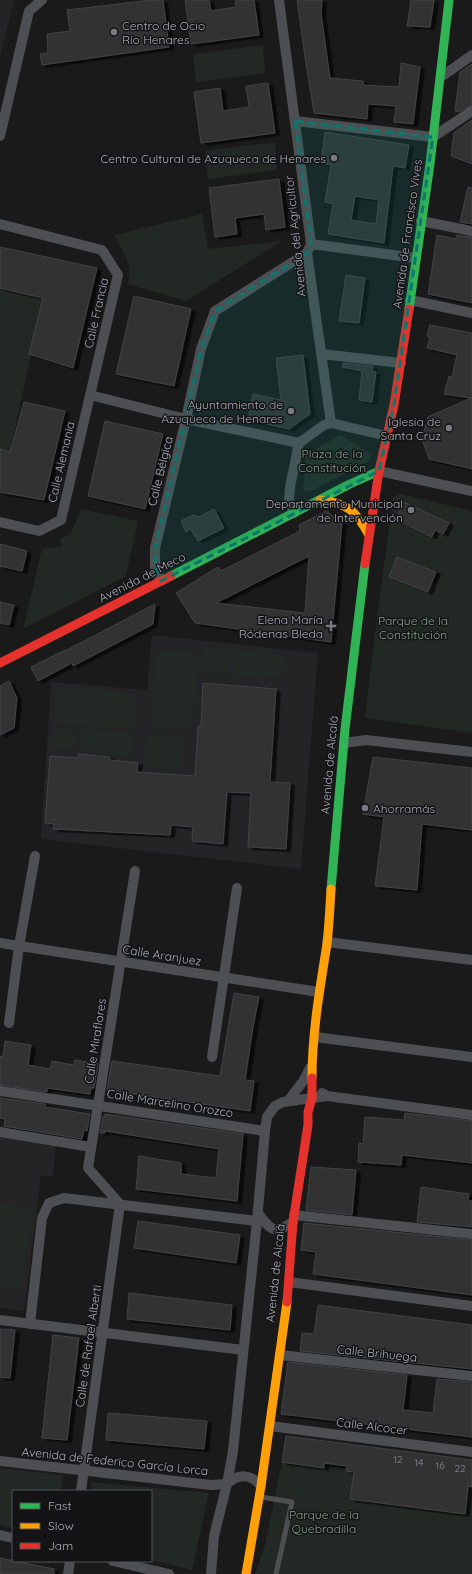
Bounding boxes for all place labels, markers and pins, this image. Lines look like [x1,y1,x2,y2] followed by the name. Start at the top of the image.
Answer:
[122,18,205,47] place label: Centro de Ocio Río Henares
[109,27,119,37] marker: Centro de Ocio Río Henares
[100,151,326,166] place label: Centro Cultural de Azuqueca de Henares
[329,153,339,163] marker: Centro Cultural de Azuqueca de Henares
[161,397,283,426] place label: Ayuntamiento de Azuqueca de Henares
[286,406,296,416] marker: Ayuntamiento de Azuqueca de Henares
[380,414,441,443] place label: Iglesia de Santa Cruz
[444,423,454,433] marker: Iglesia de Santa Cruz
[265,496,403,525] place label: Departamento Municipal de Intervención
[406,505,416,515] marker: Departamento Municipal de Intervención
[239,612,323,641] place label: Elena María Ródenas Bleda
[326,621,336,631] marker: Elena María Ródenas Bleda
[373,801,435,816] place label: Ahorramás
[360,803,370,813] marker: Ahorramás

